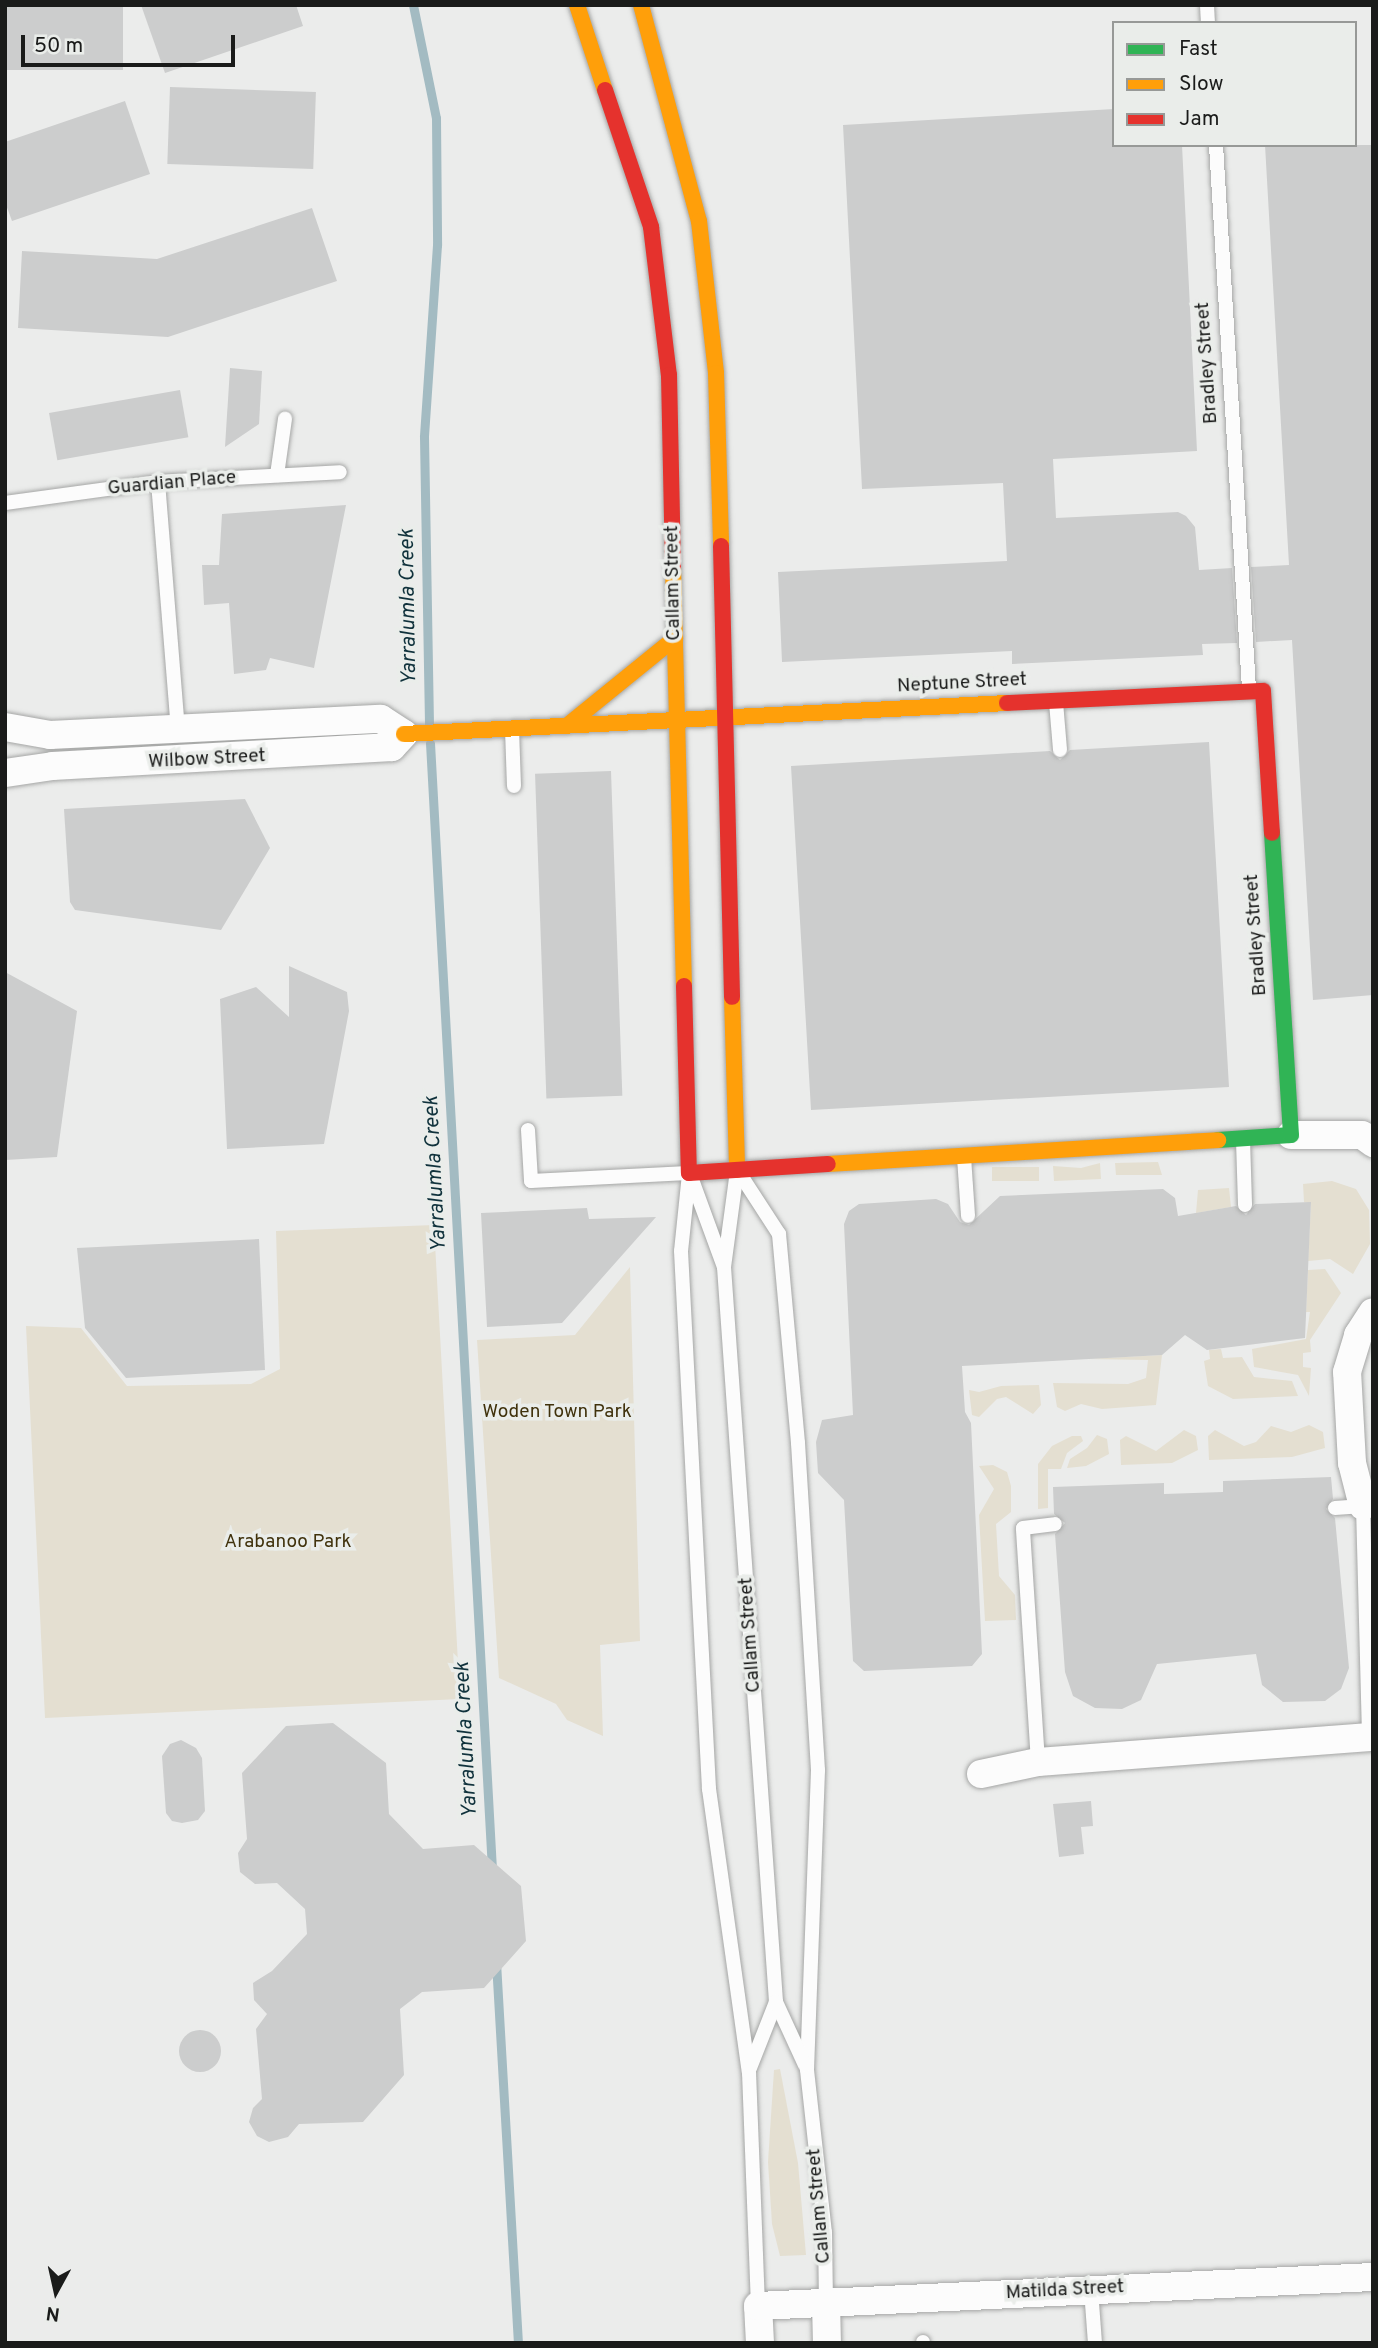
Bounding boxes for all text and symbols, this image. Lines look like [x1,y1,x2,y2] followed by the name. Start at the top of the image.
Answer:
[24,21,238,65] scale bar
[1112,21,1357,147] legend
[34,33,83,60] text: 50 m
[1179,36,1218,63] text: Fast
[1179,71,1224,98] text: Slow
[1179,106,1220,133] text: Jam
[1192,301,1224,425] street label: Bradley Street
[107,467,237,501] street label: Guardian Place
[662,525,686,641] street label: Callam Street
[395,529,423,685] water label: Yarralumla Creek
[897,669,1027,699] street label: Neptune Street
[148,746,266,774] street label: Wilbow Street
[1241,873,1273,997] street label: Bradley Street
[419,1095,453,1253] water label: Yarralumla Creek
[482,1402,632,1424] park label: Woden Town Park
[224,1532,352,1554] park label: Arabanoo Park
[736,1577,766,1693] street label: Callam Street
[450,1661,484,1819] water label: Yarralumla Creek
[804,2148,836,2264] street label: Callam Street
[21,2257,91,2327] north arrow
[1005,2277,1125,2305] street label: Matilda Street
[45,2300,62,2326] text: N

